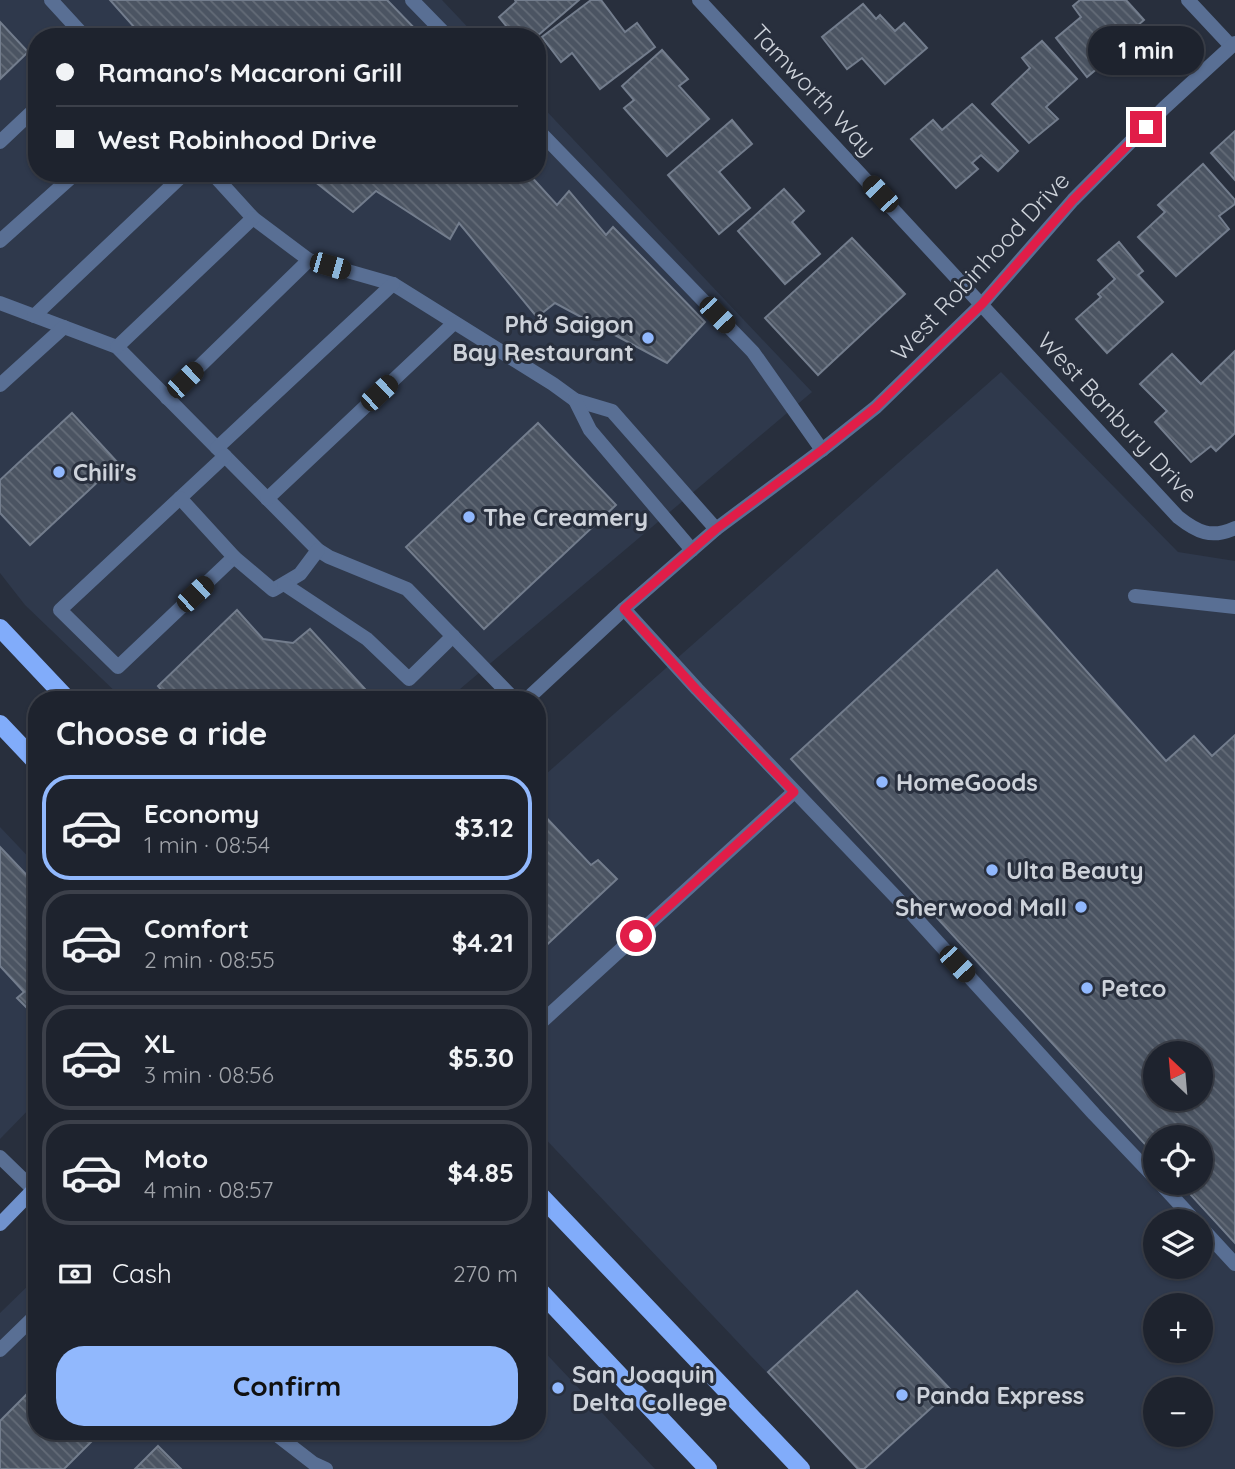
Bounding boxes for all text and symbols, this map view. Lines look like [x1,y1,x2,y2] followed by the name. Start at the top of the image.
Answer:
[745,18,883,162] street label: Tamworth Way
[1088,25,1204,74] callout: 1 min
[1118,36,1174,65] text: 1 min
[98,56,403,89] text: Ramano's Macaroni Grill
[1130,111,1162,143] route end
[98,123,377,156] text: West Robinhood Drive
[885,165,1075,367] street label: West Robinhood Drive
[858,171,903,217] car
[307,250,354,282] car
[695,293,740,337] car
[452,309,634,367] place label: Phở Saigon Bay Restaurant
[1031,326,1205,508] street label: West Banbury Drive
[640,330,656,346] marker: Phở Saigon Bay Restaurant
[163,358,208,402] car
[357,371,402,415] car
[73,457,137,487] place label: Chili's
[51,464,67,480] marker: Chili's
[483,502,648,532] place label: The Creamery
[461,509,477,525] marker: The Creamery
[173,572,218,616] car
[56,713,268,753] text: Choose a ride
[896,767,1038,797] place label: HomeGoods
[874,774,890,790] marker: HomeGoods
[60,796,123,859] icon: car
[144,797,259,830] text: Economy
[454,811,514,844] text: $3.12
[144,830,270,859] text: 1 min · 08:54
[1006,855,1144,885] place label: Ulta Beauty
[984,862,1000,878] marker: Ulta Beauty
[895,892,1067,922] place label: Sherwood Mall
[1073,899,1089,915] marker: Sherwood Mall
[60,911,123,974] icon: car
[144,912,249,945] text: Comfort
[620,920,652,952] route start
[452,926,514,959] text: $4.21
[935,941,980,987] car
[144,945,275,974] text: 2 min · 08:55
[1101,973,1167,1003] place label: Petco
[1079,980,1095,996] marker: Petco
[60,1026,123,1089] icon: car
[144,1027,176,1060] text: XL
[448,1041,514,1074] text: $5.30
[1143,1041,1213,1111] north arrow
[1143,1041,1213,1447] map controls
[144,1060,274,1089] text: 3 min · 08:56
[1143,1125,1213,1195] button: locate
[60,1141,123,1204] icon: car
[144,1142,208,1175] text: Moto
[447,1156,514,1189] text: $4.85
[144,1175,273,1204] text: 4 min · 08:57
[1143,1209,1213,1279] button: layers
[56,1255,94,1293] icon: cash
[112,1257,172,1290] text: Cash
[453,1259,518,1288] text: 270 m
[1143,1293,1213,1363] button: +
[56,1346,518,1426] button: Confirm
[572,1359,727,1417] place label: San Joaquin Delta College
[1143,1377,1213,1447] button: −
[550,1380,566,1396] marker: San Joaquin Delta College
[916,1380,1084,1410] place label: Panda Express
[894,1387,910,1403] marker: Panda Express

